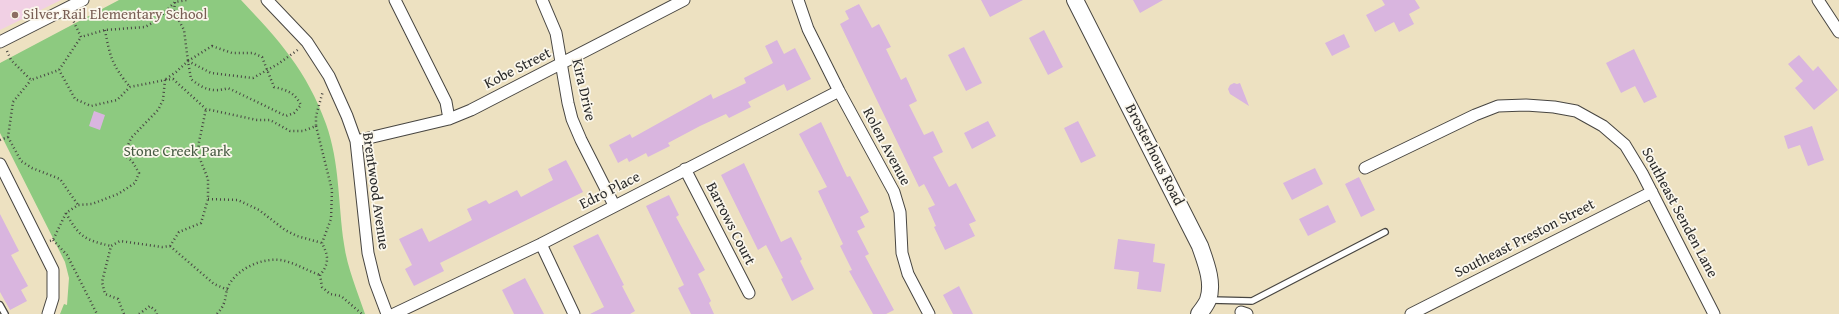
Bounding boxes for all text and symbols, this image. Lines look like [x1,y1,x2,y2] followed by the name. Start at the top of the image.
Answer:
[23,6,207,24] place label: Silver Rail Elementary School
[10,10,20,20] marker: Silver Rail Elementary School
[482,45,554,93] street label: Kobe Street
[567,57,599,123] street label: Kira Drive
[1121,101,1187,209] street label: Brosterhous Road
[858,105,914,189] street label: Rolen Avenue
[358,131,392,251] street label: Brentwood Avenue
[123,143,231,161] park label: Stone Creek Park
[1637,145,1721,281] street label: Southeast Senden Lane
[577,168,643,214] street label: Edro Place
[701,180,759,268] street label: Barrows Court
[1452,196,1598,282] street label: Southeast Preston Street

